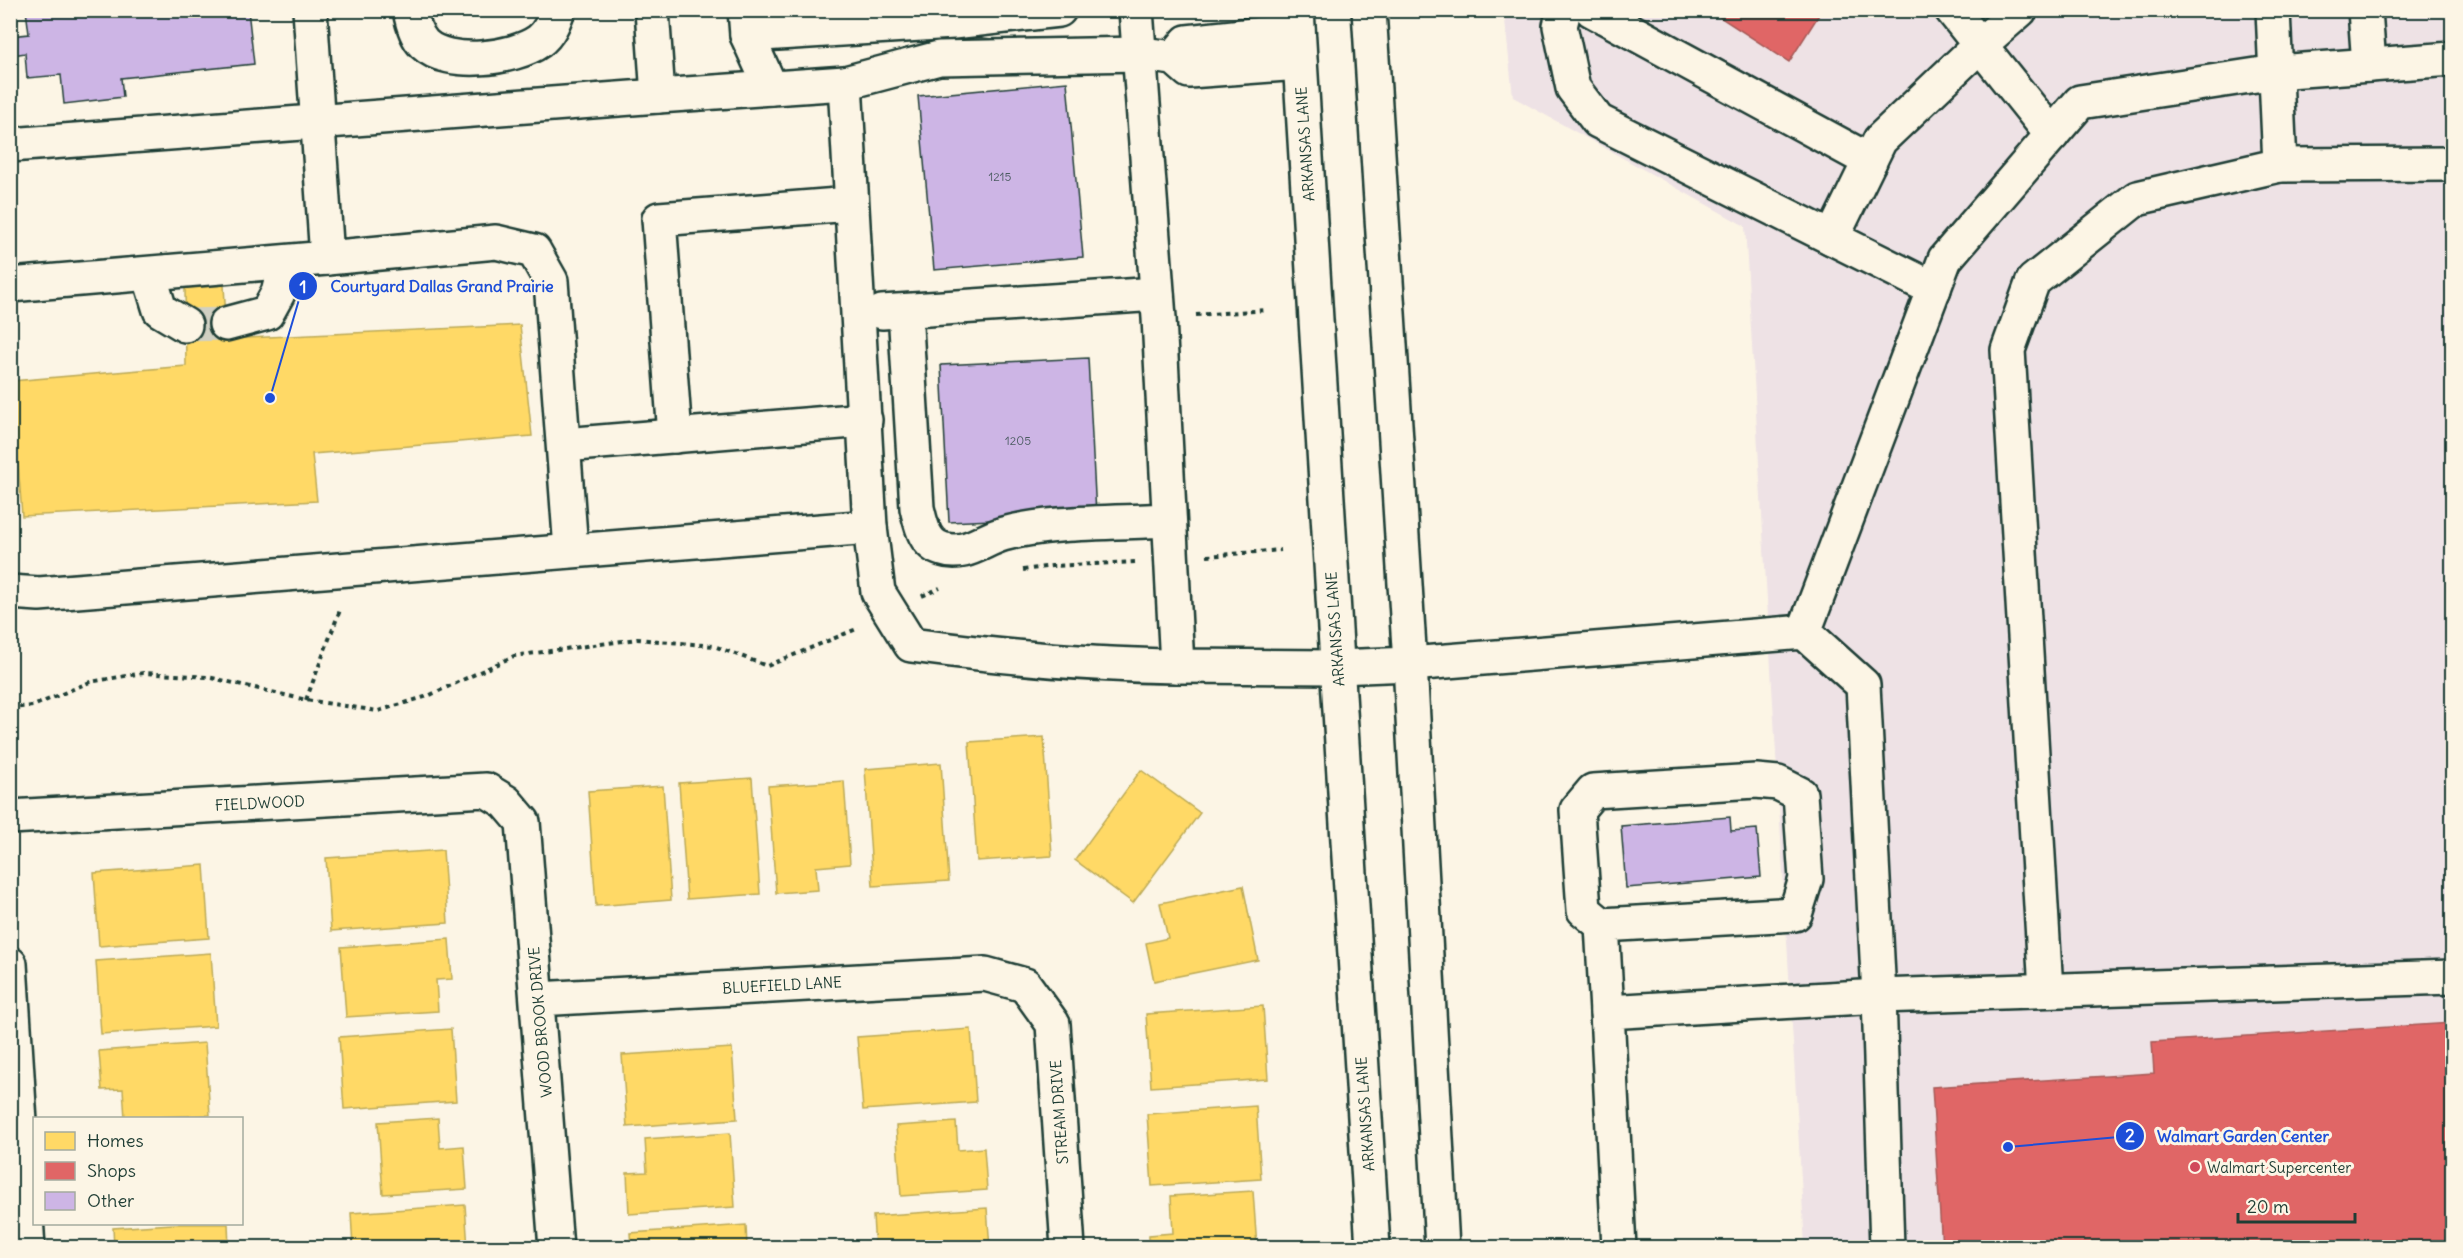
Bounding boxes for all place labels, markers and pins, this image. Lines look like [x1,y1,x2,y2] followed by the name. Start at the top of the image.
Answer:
[288,269,565,303] callout: Courtyard Dallas Grand Prairie
[2115,1119,2341,1153] callout: Walmart Garden Center
[2207,1158,2351,1177] place label: Walmart Supercenter
[2188,1160,2202,1174] marker: Walmart Supercenter

